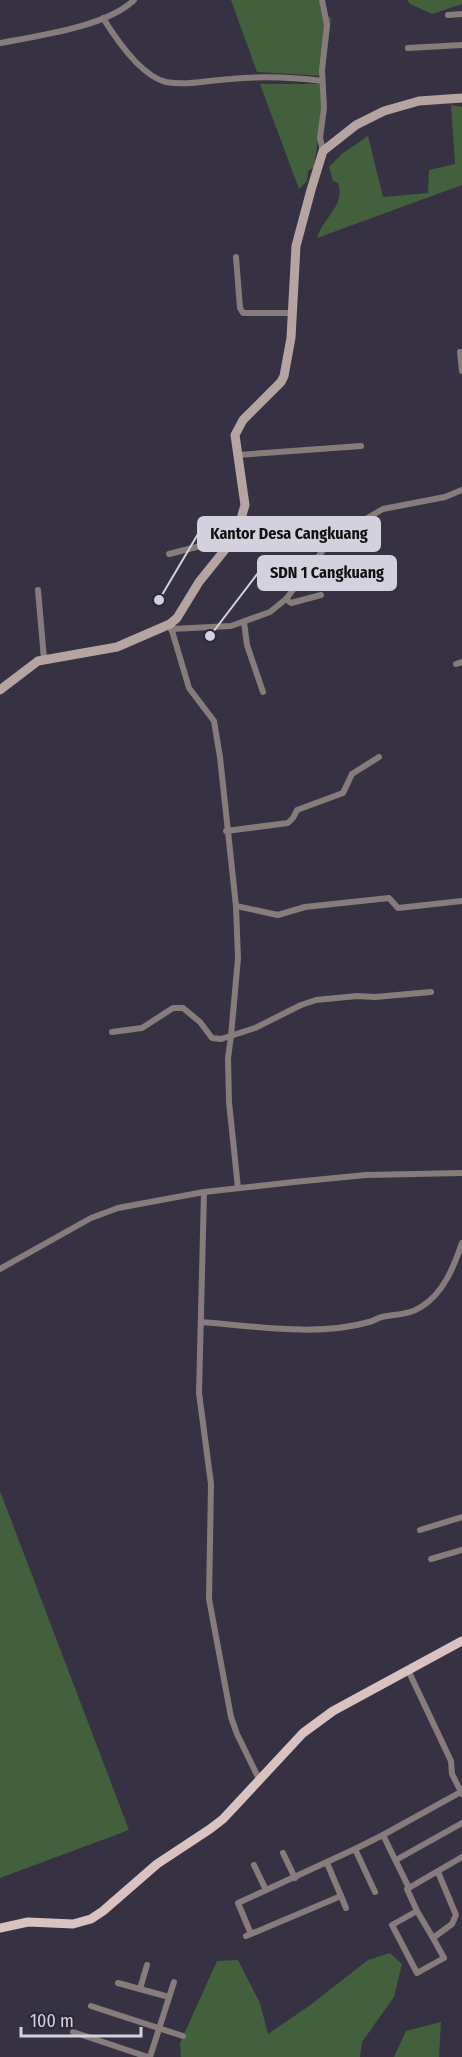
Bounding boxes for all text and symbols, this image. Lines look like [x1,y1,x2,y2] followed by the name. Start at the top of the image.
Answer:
[198,517,380,551] callout: Kantor Desa Cangkuang
[210,524,368,543] text: Kantor Desa Cangkuang
[258,556,396,590] callout: SDN 1 Cangkuang
[270,563,384,582] text: SDN 1 Cangkuang
[21,2000,141,2038] scale bar
[30,2010,74,2032] text: 100 m

